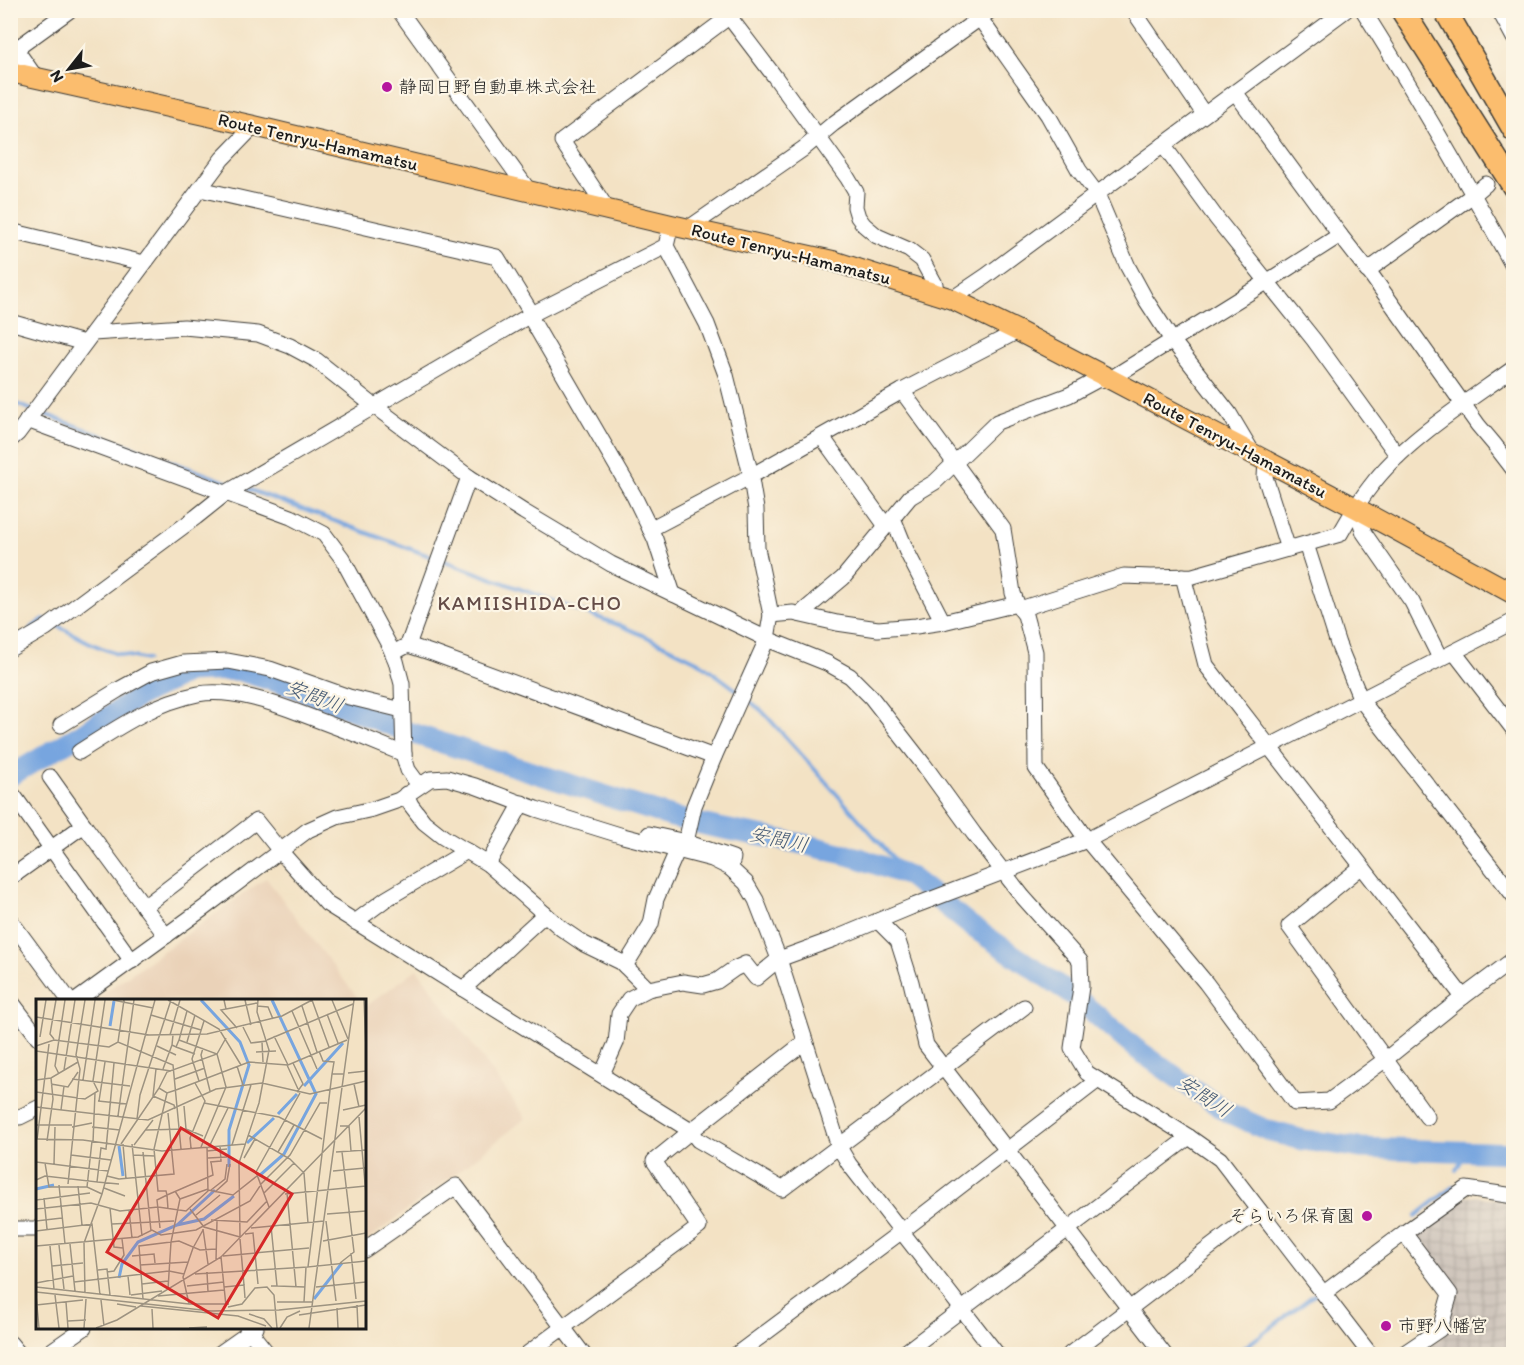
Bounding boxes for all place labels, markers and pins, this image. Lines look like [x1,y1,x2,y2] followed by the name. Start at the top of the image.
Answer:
[399,76,597,98] place label: 静岡日野自動車株式会社
[380,80,394,94] marker: 静岡日野自動車株式会社
[1229,1205,1355,1227] place label: そらいろ保育園
[1360,1209,1374,1223] marker: そらいろ保育園
[1398,1315,1488,1337] place label: 市野八幡宮
[1379,1319,1393,1333] marker: 市野八幡宮

